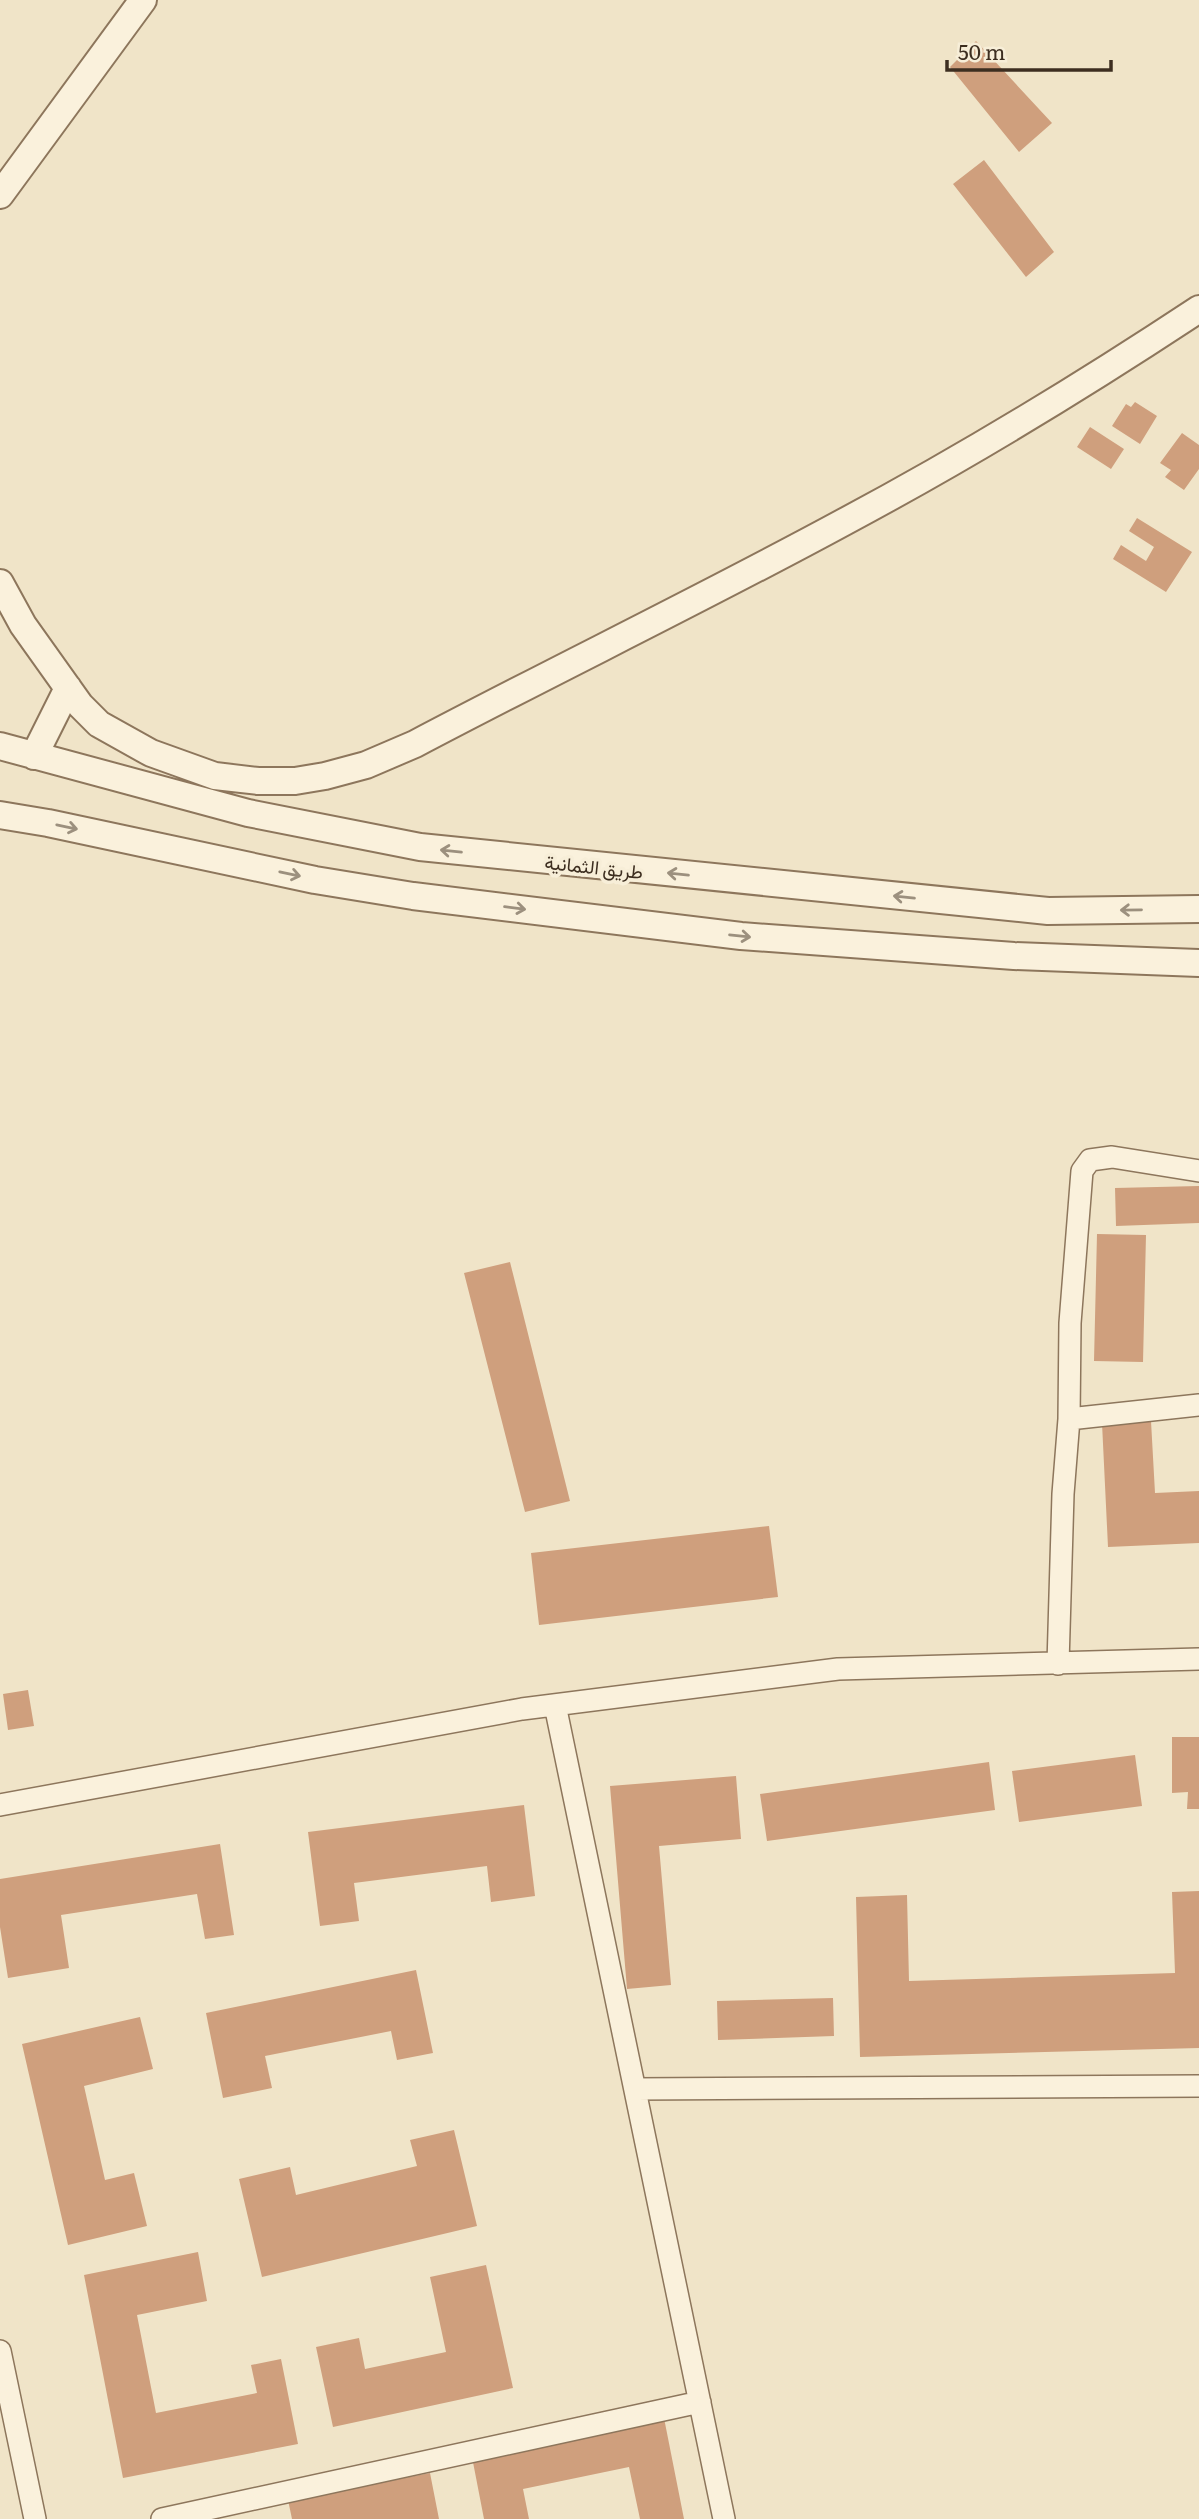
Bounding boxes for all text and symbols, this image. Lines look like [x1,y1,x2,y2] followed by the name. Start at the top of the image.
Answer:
[947,28,1112,72] scale bar
[958,35,1005,66] text: 50 m
[55,820,78,834] one-way arrow
[440,844,463,857] one-way arrow
[543,847,645,885] street label: طريق الثمانية
[667,867,689,880] one-way arrow
[278,868,301,882] one-way arrow
[893,890,916,903] one-way arrow
[503,902,525,915] one-way arrow
[1120,903,1143,917] one-way arrow
[729,930,751,943] one-way arrow

